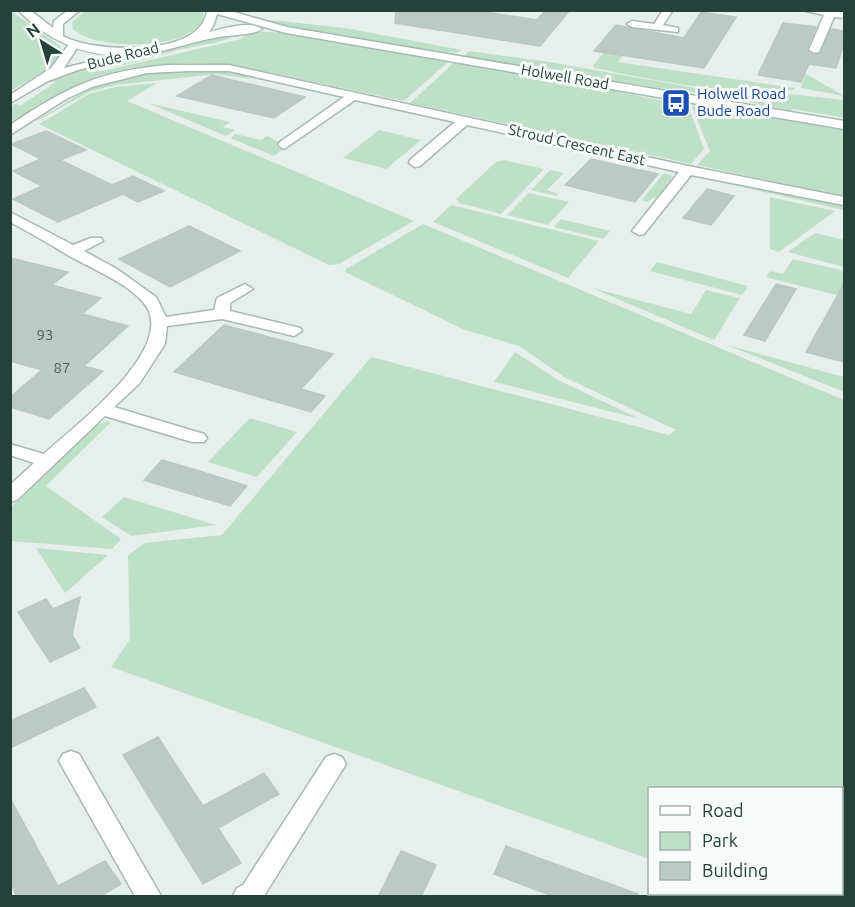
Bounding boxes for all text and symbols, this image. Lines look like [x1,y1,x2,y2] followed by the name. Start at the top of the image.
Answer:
[12,12,72,72] north arrow
[23,19,43,41] text: N
[85,38,160,73] street label: Bude Road
[520,60,610,93] street label: Holwell Road
[697,85,786,119] place label: Holwell Road Bude Road
[660,87,692,119] bus stop icon: Holwell Road Bude Road
[507,120,647,169] street label: Stroud Crescent East
[37,326,53,343] house number: 93
[54,359,70,376] house number: 87
[648,787,843,895] legend
[702,800,744,820] text: Road
[702,830,738,850] text: Park
[702,860,768,880] text: Building

